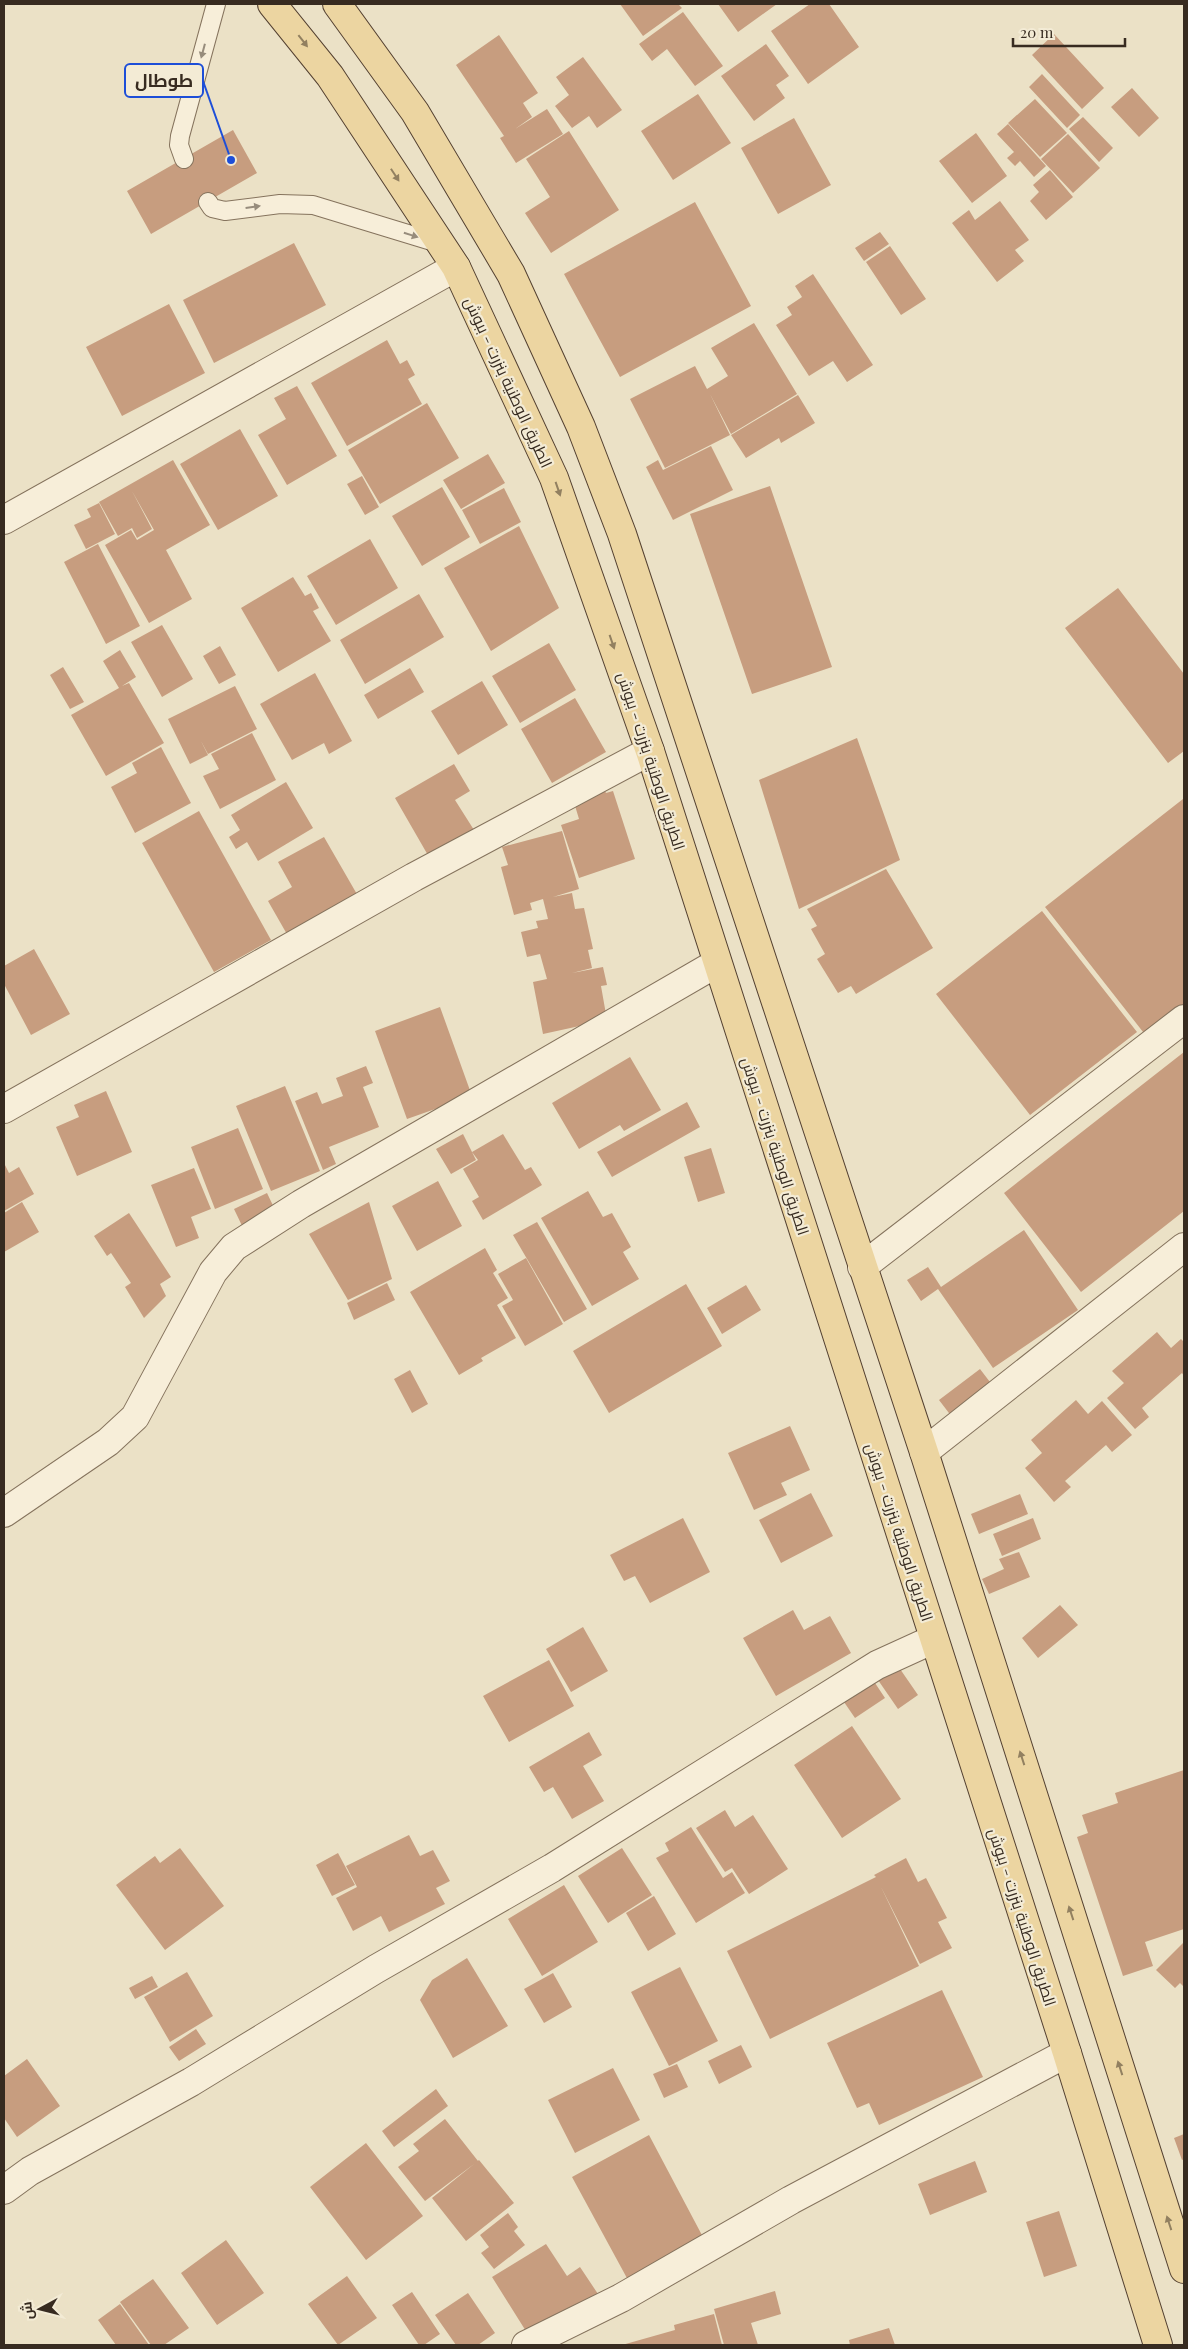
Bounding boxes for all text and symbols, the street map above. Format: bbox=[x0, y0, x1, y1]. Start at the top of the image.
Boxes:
scale bar bbox=[1013, 15, 1126, 47]
text: 20 m bbox=[1020, 22, 1054, 42]
one-way arrow bbox=[298, 34, 309, 47]
one-way arrow bbox=[199, 43, 207, 58]
callout: طوطال bbox=[125, 64, 203, 97]
text: طوطال bbox=[135, 68, 193, 92]
one-way arrow bbox=[391, 168, 400, 181]
one-way arrow bbox=[245, 203, 261, 211]
one-way arrow bbox=[403, 231, 418, 239]
street label: الطريق الوطنية بنزرت - ببوش bbox=[459, 293, 558, 471]
one-way arrow bbox=[554, 482, 562, 497]
one-way arrow bbox=[609, 635, 616, 650]
street label: الطريق الوطنية بنزرت - ببوش bbox=[612, 669, 691, 853]
street label: الطريق الوطنية بنزرت - ببوش bbox=[736, 1054, 815, 1238]
street label: الطريق الوطنية بنزرت - ببوش bbox=[860, 1440, 939, 1624]
one-way arrow bbox=[1017, 1751, 1025, 1766]
street label: الطريق الوطنية بنزرت - ببوش bbox=[983, 1825, 1062, 2009]
one-way arrow bbox=[1067, 1906, 1074, 1921]
one-way arrow bbox=[1116, 2060, 1124, 2075]
one-way arrow bbox=[1165, 2215, 1173, 2230]
north arrow bbox=[15, 2284, 65, 2334]
text: ش bbox=[16, 2301, 37, 2321]

